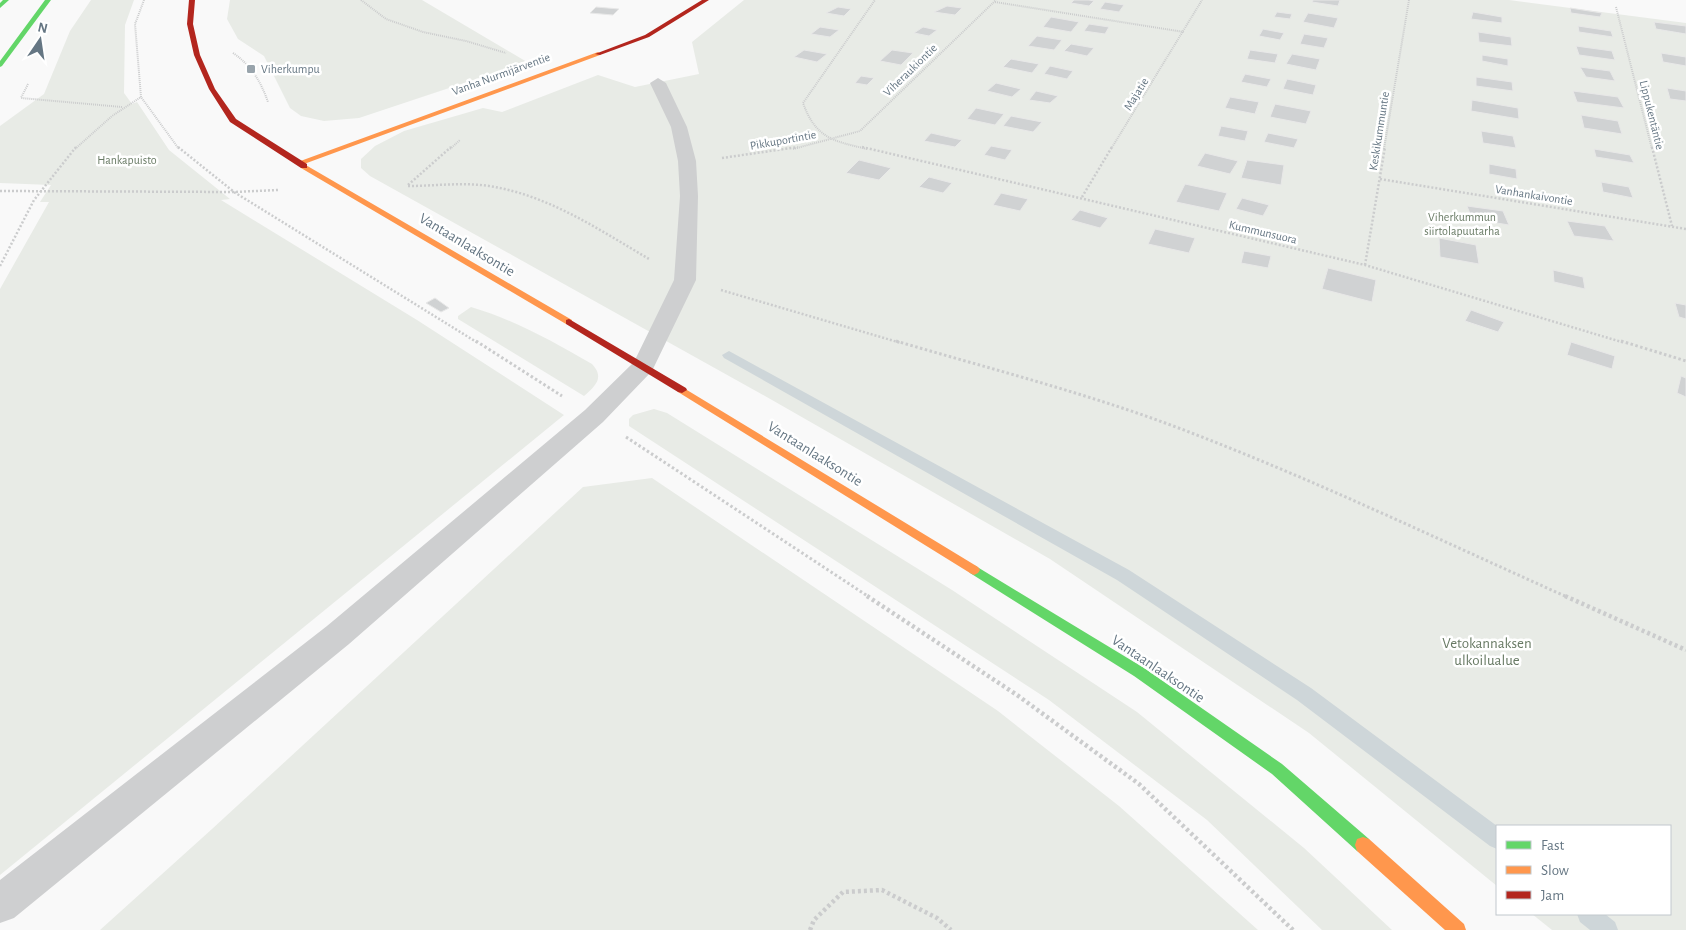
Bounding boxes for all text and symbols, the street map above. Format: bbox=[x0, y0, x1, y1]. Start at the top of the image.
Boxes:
north arrow bbox=[15, 15, 65, 65]
text: N bbox=[36, 20, 49, 36]
street label: Viheraukiontie bbox=[881, 42, 939, 98]
street label: Vanha Nurmijärventie bbox=[450, 51, 552, 98]
marker: Viherkumpu bbox=[245, 63, 257, 75]
place label: Viherkumpu bbox=[261, 63, 320, 75]
street label: Majatie bbox=[1121, 76, 1151, 113]
street label: Lippukentäntie bbox=[1638, 79, 1666, 151]
street label: Keskikummuntie bbox=[1367, 91, 1391, 171]
street label: Pikkuportintie bbox=[749, 128, 817, 152]
park label: Hankapuisto bbox=[97, 154, 157, 166]
street label: Vanhankaivontie bbox=[1494, 183, 1574, 207]
street label: Vantaanlaaksontie bbox=[417, 211, 517, 279]
park label: Viherkummun siirtolapuutarha bbox=[1424, 211, 1500, 237]
street label: Kummunsuora bbox=[1228, 218, 1299, 246]
street label: Vantaanlaaksontie bbox=[765, 419, 865, 489]
street label: Vantaanlaaksontie bbox=[1109, 632, 1207, 706]
park label: Vetokannaksen ulkoilualue bbox=[1442, 636, 1532, 668]
legend bbox=[1496, 825, 1671, 915]
text: Fast bbox=[1541, 838, 1565, 853]
text: Slow bbox=[1541, 863, 1569, 878]
text: Jam bbox=[1541, 888, 1564, 903]

